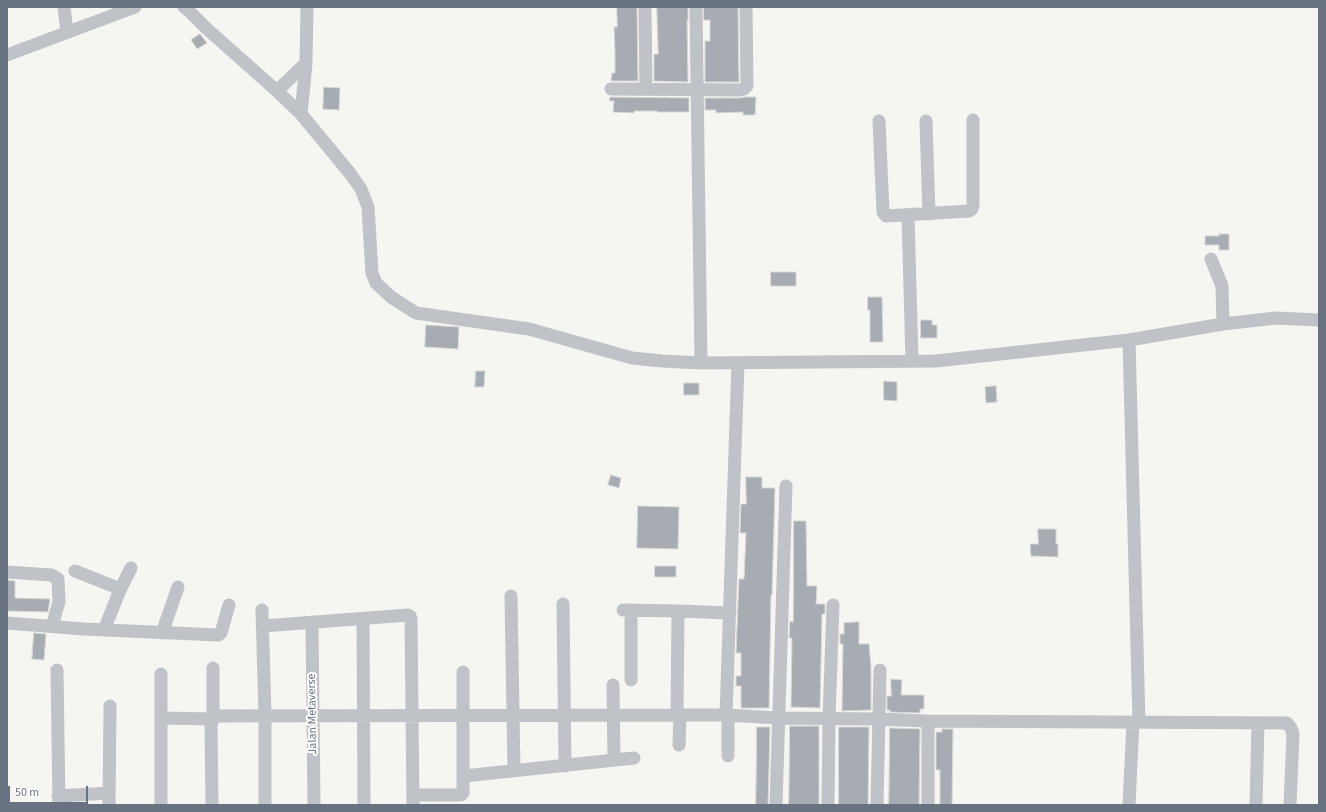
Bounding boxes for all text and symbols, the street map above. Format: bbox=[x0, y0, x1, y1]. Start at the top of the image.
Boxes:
street label: Jalan Metaverse bbox=[305, 673, 321, 755]
scale bar bbox=[10, 778, 90, 804]
text: 50 m bbox=[15, 784, 39, 801]

